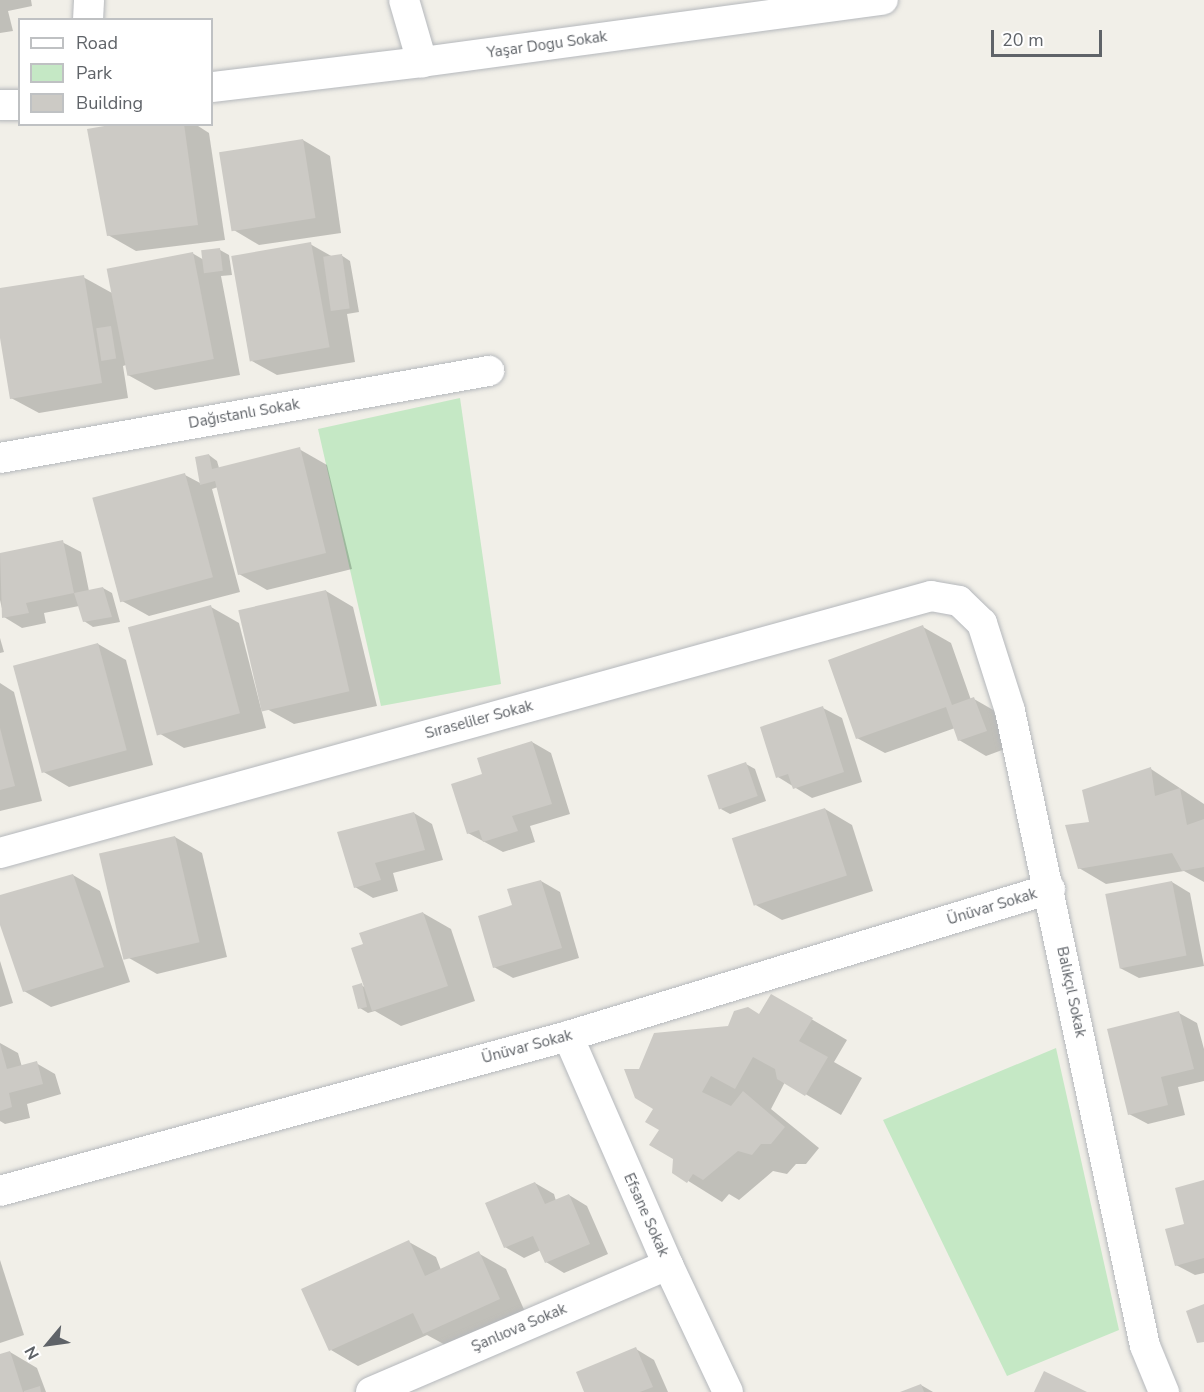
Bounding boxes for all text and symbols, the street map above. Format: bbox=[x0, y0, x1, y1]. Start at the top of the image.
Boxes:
legend bbox=[18, 18, 213, 126]
scale bar bbox=[994, 18, 1105, 56]
street label: Yaşar Dogu Sokak bbox=[486, 28, 608, 62]
text: 20 m bbox=[1002, 28, 1044, 52]
text: Road bbox=[76, 31, 118, 55]
text: Park bbox=[76, 61, 112, 85]
text: Building bbox=[76, 91, 143, 115]
street label: Dağıstanlı Sokak bbox=[187, 395, 301, 433]
street label: Sıraseliler Sokak bbox=[423, 697, 535, 743]
street label: Ünüvar Sokak bbox=[945, 885, 1039, 929]
street label: Balıkçıl Sokak bbox=[1053, 945, 1089, 1039]
street label: Ünüvar Sokak bbox=[480, 1026, 574, 1068]
street label: Efsane Sokak bbox=[620, 1170, 672, 1260]
street label: Şanlıova Sokak bbox=[469, 1300, 569, 1356]
north arrow bbox=[18, 1314, 78, 1374]
text: N bbox=[20, 1342, 45, 1363]

